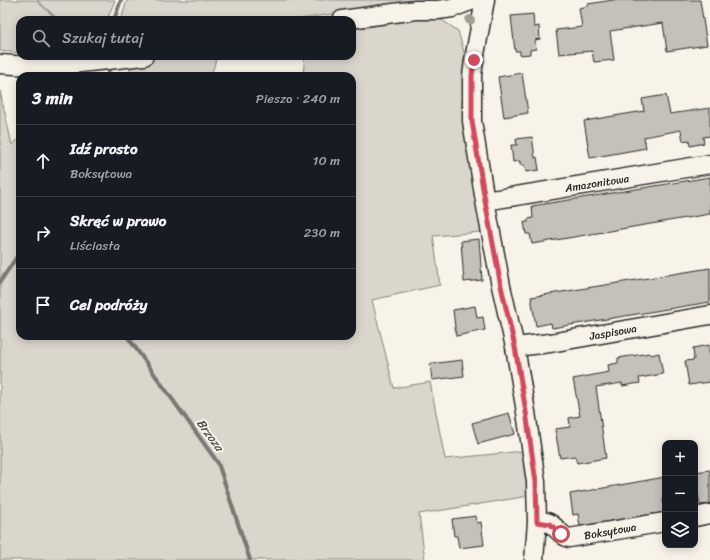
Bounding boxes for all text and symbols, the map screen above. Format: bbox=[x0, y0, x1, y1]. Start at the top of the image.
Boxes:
search box bbox=[16, 16, 356, 60]
text: Szukaj tutaj bbox=[62, 25, 143, 51]
icon: search bbox=[30, 27, 52, 49]
route end bbox=[465, 51, 483, 69]
text: 3 min bbox=[32, 83, 73, 113]
text: Pieszo · 240 m bbox=[256, 87, 340, 110]
text: Idź prosto bbox=[70, 136, 138, 162]
text: 10 m bbox=[313, 149, 340, 172]
icon: ahead bbox=[32, 150, 54, 172]
text: Boksytowa bbox=[70, 162, 132, 185]
street label: Amazonitowa bbox=[563, 169, 631, 198]
text: Skręć w prawo bbox=[70, 208, 166, 234]
text: 230 m bbox=[304, 221, 340, 244]
icon: right bbox=[32, 222, 54, 244]
text: Liściasta bbox=[70, 234, 120, 257]
text: Cel podróży bbox=[70, 292, 147, 318]
icon: arrive bbox=[32, 294, 54, 316]
street label: Jaspisowa bbox=[587, 319, 639, 346]
water label: Brzoza bbox=[191, 414, 231, 458]
map controls bbox=[662, 440, 698, 548]
button: + bbox=[662, 440, 698, 476]
button: − bbox=[662, 476, 698, 512]
button: layers bbox=[662, 512, 698, 548]
street label: Boksytowa bbox=[583, 517, 638, 545]
route start bbox=[552, 525, 570, 543]

